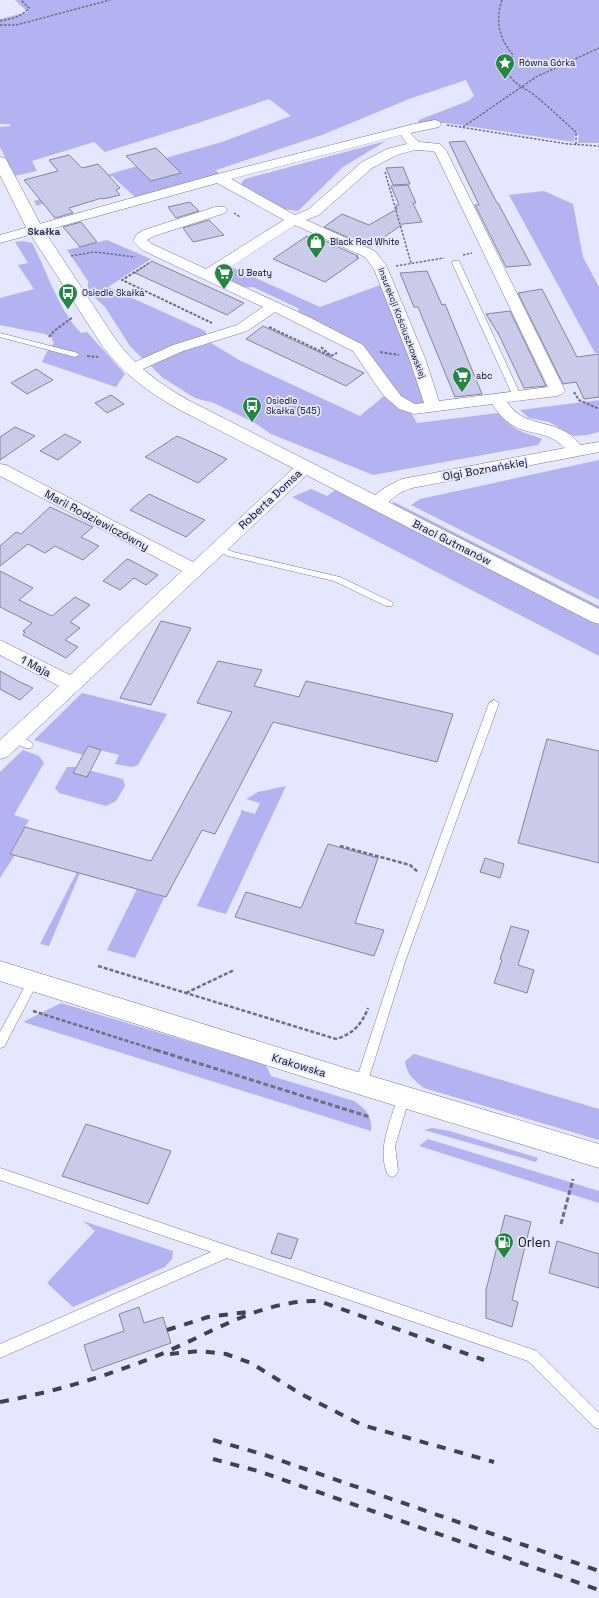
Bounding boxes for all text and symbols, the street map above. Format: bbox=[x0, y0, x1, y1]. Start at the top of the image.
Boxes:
place icon: Równa Górka bbox=[494, 52, 516, 80]
place label: Równa Górka bbox=[519, 57, 575, 69]
district label: Skałka bbox=[28, 225, 61, 238]
shop icon: Black Red White bbox=[305, 231, 327, 259]
place label: Black Red White bbox=[330, 236, 400, 248]
supermarket icon: U Beaty bbox=[213, 262, 235, 290]
street label: Insurekcji Kościuszkowskiej bbox=[375, 266, 429, 380]
place label: U Beaty bbox=[238, 267, 272, 279]
bus stop icon: Osiedle Skałka bbox=[57, 282, 79, 310]
place label: Osiedle Skałka bbox=[82, 287, 145, 299]
supermarket icon: abc bbox=[451, 365, 473, 393]
place label: abc bbox=[476, 370, 492, 382]
bus stop icon: Osiedle Skałka (545) bbox=[241, 395, 263, 423]
place label: Osiedle Skałka (545) bbox=[266, 395, 320, 417]
street label: Olgi Boznańskiej bbox=[442, 455, 529, 483]
street label: Roberta Domsa bbox=[235, 466, 305, 532]
street label: Marii Rodziewiczówny bbox=[42, 487, 152, 553]
street label: Braci Gutmanów bbox=[410, 516, 494, 568]
street label: 1 Maja bbox=[18, 652, 54, 680]
street label: Krakowska bbox=[270, 1050, 328, 1080]
fuel station icon: Orlen bbox=[493, 1231, 515, 1259]
place label: Orlen bbox=[518, 1234, 550, 1251]

